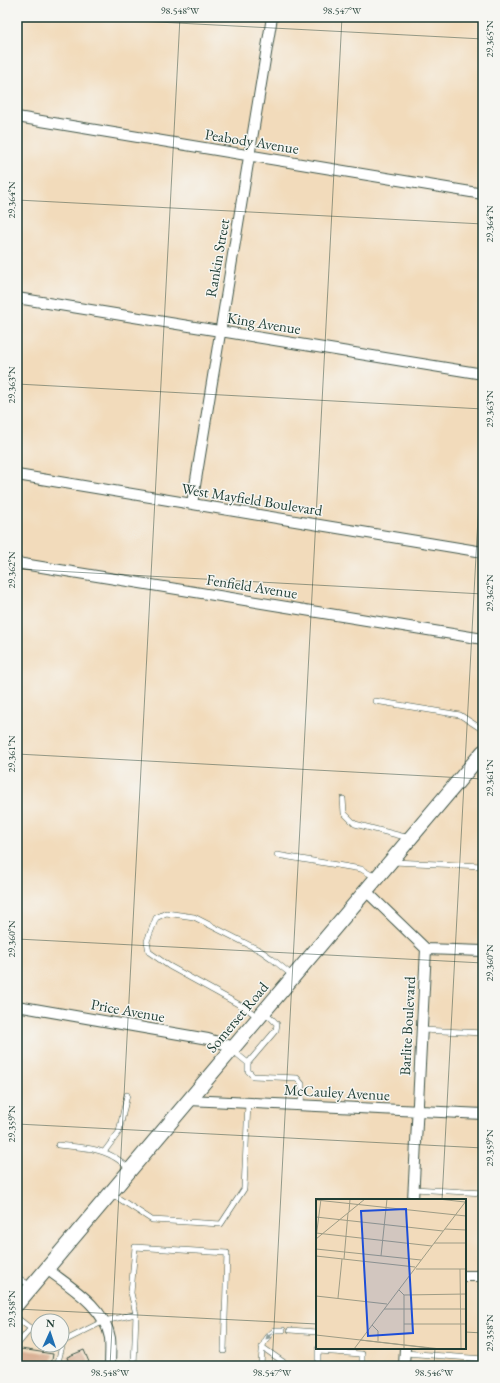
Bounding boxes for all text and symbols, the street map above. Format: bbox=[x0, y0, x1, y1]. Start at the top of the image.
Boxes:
text: 98.548°W bbox=[161, 4, 200, 17]
text: 98.547°W bbox=[323, 4, 362, 17]
text: 29.365°N bbox=[483, 20, 496, 58]
street label: Peabody Avenue bbox=[204, 124, 300, 158]
text: 29.364°N bbox=[5, 181, 18, 219]
text: 29.364°N bbox=[483, 205, 496, 243]
street label: Rankin Street bbox=[201, 217, 233, 299]
street label: King Avenue bbox=[226, 308, 302, 338]
text: 29.363°N bbox=[5, 366, 18, 404]
text: 29.363°N bbox=[483, 390, 496, 428]
street label: West Mayfield Boulevard bbox=[180, 478, 324, 520]
text: 29.362°N bbox=[5, 551, 18, 589]
street label: Fenfield Avenue bbox=[205, 569, 299, 603]
text: 29.362°N bbox=[483, 574, 496, 612]
text: 29.361°N bbox=[5, 735, 18, 773]
text: 29.361°N bbox=[483, 759, 496, 797]
text: 29.360°N bbox=[5, 920, 18, 958]
text: 29.360°N bbox=[483, 944, 496, 982]
street label: Barlite Boulevard bbox=[395, 976, 419, 1076]
street label: Somerset Road bbox=[202, 977, 272, 1056]
street label: Price Avenue bbox=[90, 994, 167, 1026]
street label: McCauley Avenue bbox=[284, 1080, 391, 1104]
text: 29.359°N bbox=[5, 1105, 18, 1143]
text: 29.359°N bbox=[483, 1129, 496, 1167]
inset map bbox=[316, 1199, 466, 1349]
text: 29.358°N bbox=[5, 1290, 18, 1328]
north arrow bbox=[30, 1313, 70, 1353]
text: 29.358°N bbox=[483, 1314, 496, 1352]
text: N bbox=[46, 1316, 55, 1330]
one-way arrow bbox=[265, 1330, 275, 1340]
text: 98.548°W bbox=[91, 1366, 130, 1379]
text: 98.547°W bbox=[253, 1366, 292, 1379]
text: 98.546°W bbox=[415, 1366, 454, 1379]

